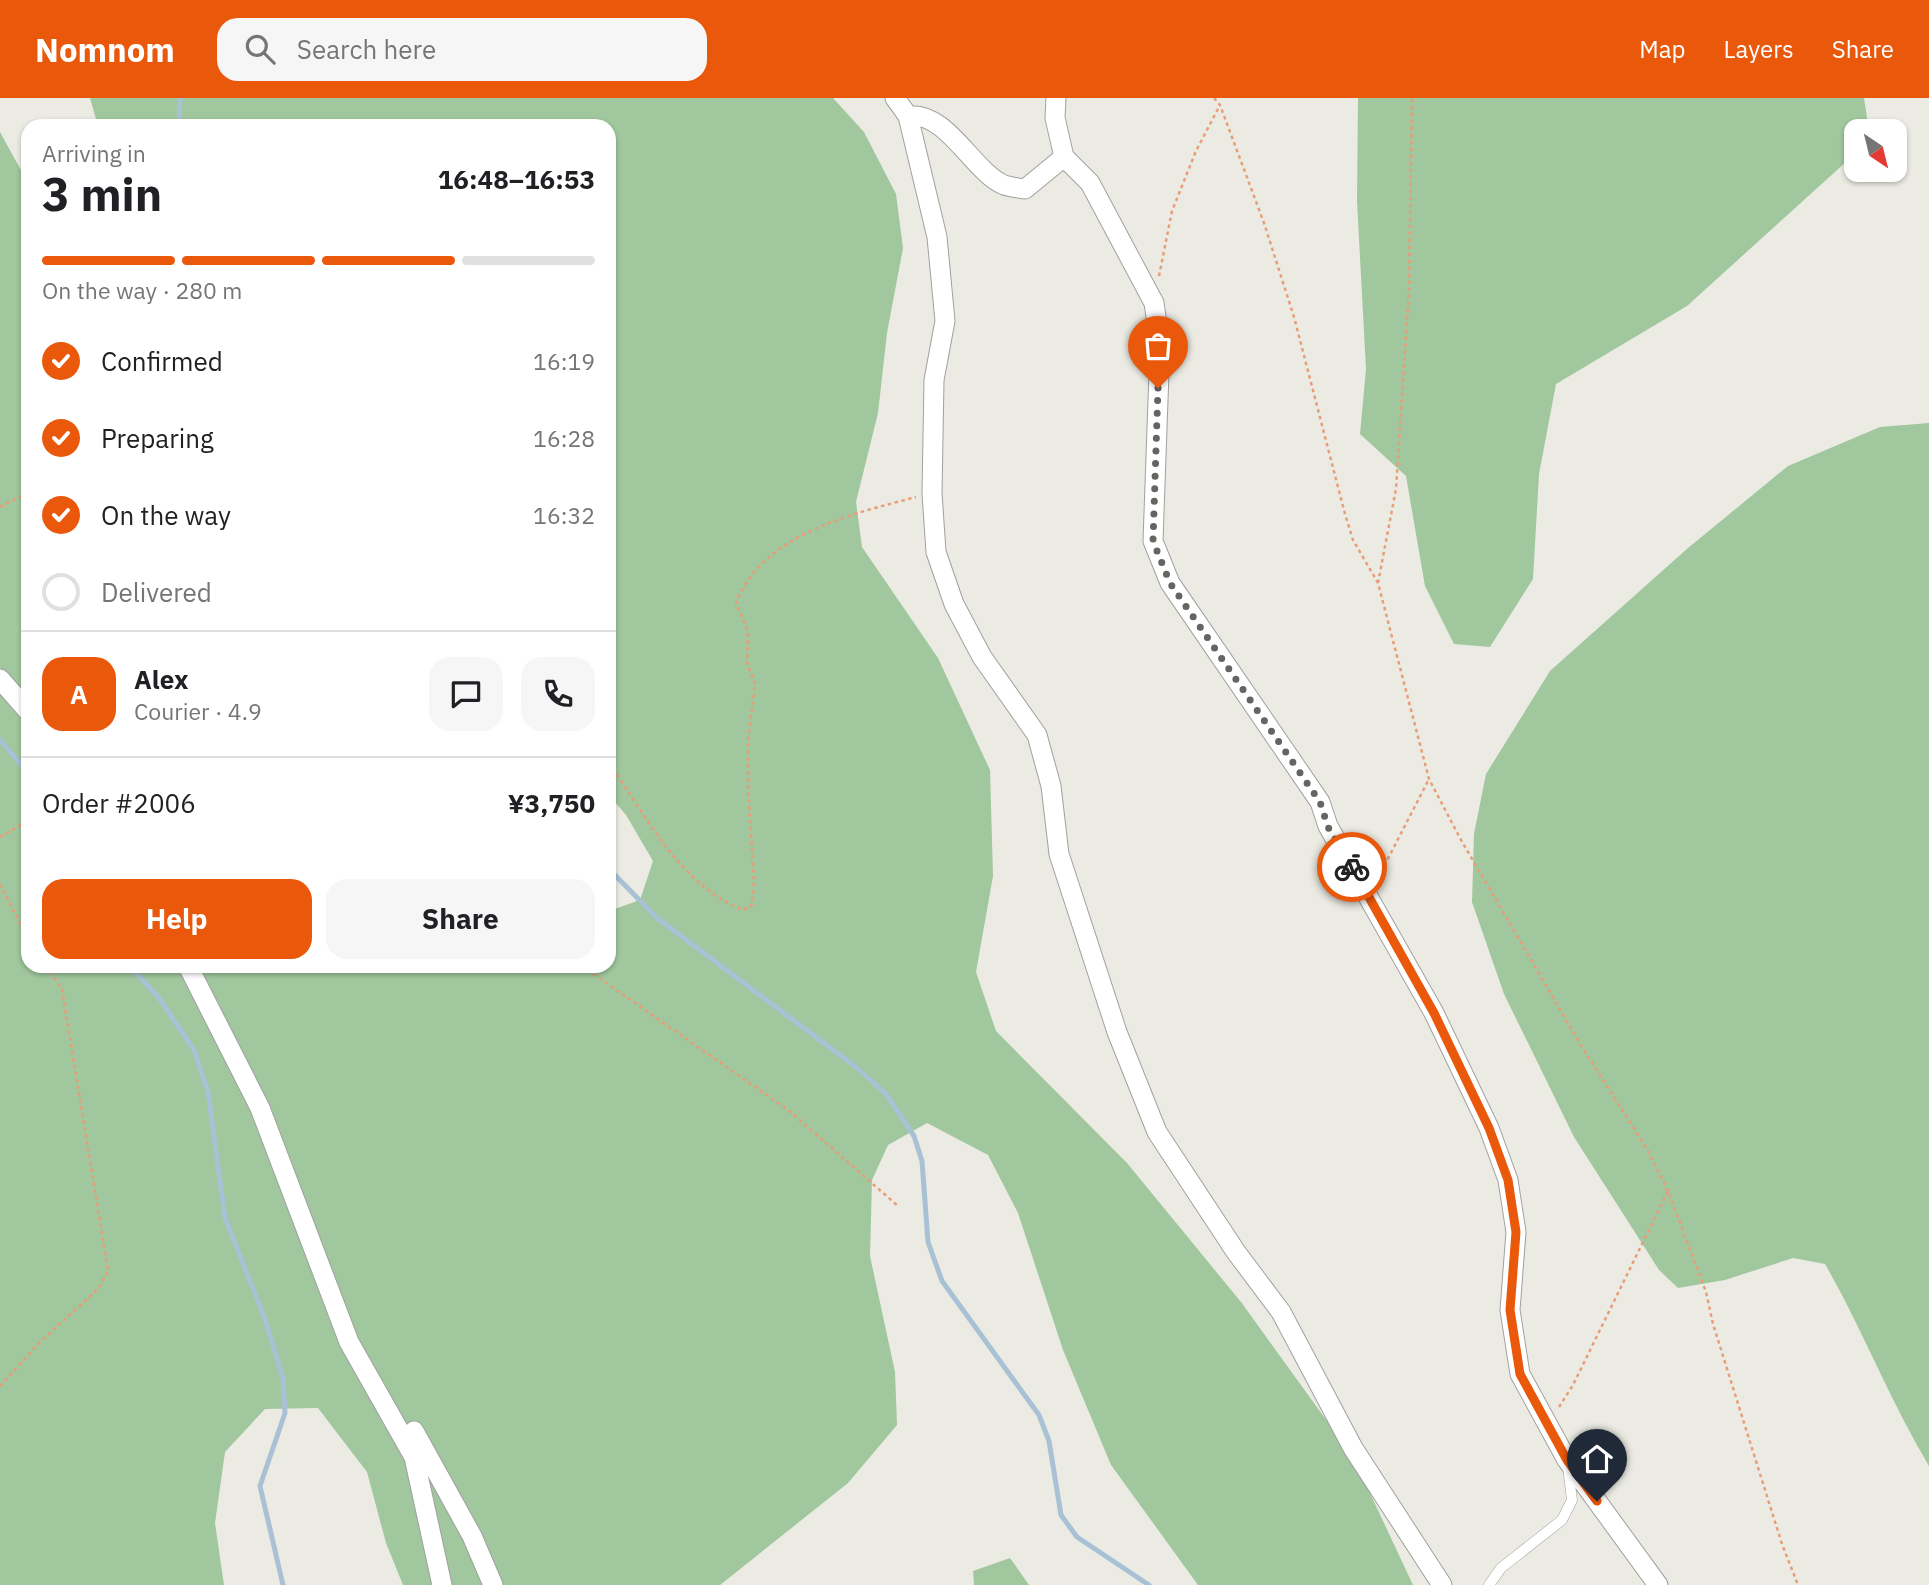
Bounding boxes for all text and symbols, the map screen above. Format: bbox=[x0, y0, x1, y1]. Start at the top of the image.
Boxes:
search box bbox=[217, 18, 707, 81]
text: Nomnom bbox=[35, 28, 175, 71]
icon: search bbox=[241, 30, 279, 68]
text: Search here bbox=[297, 32, 436, 66]
text: Map bbox=[1639, 33, 1686, 65]
text: Layers bbox=[1724, 33, 1794, 65]
text: Share bbox=[1832, 33, 1894, 65]
north arrow bbox=[1844, 119, 1908, 182]
map controls bbox=[1844, 119, 1907, 182]
text: Arriving in bbox=[42, 138, 146, 168]
text: 16:48–16:53 bbox=[438, 162, 595, 196]
text: 3 min bbox=[42, 164, 162, 224]
text: On the way · 280 m bbox=[42, 275, 242, 305]
pin bbox=[1128, 316, 1188, 388]
icon: bag bbox=[1139, 327, 1177, 365]
icon: check bbox=[42, 342, 80, 380]
text: Confirmed bbox=[101, 344, 223, 378]
text: 16:19 bbox=[533, 346, 595, 376]
icon: check bbox=[42, 419, 80, 457]
text: Preparing bbox=[101, 421, 214, 455]
text: 16:28 bbox=[533, 423, 595, 453]
icon: check bbox=[42, 496, 80, 534]
text: On the way bbox=[101, 498, 231, 532]
text: 16:32 bbox=[533, 500, 595, 530]
text: Delivered bbox=[101, 575, 212, 609]
button: chat bbox=[429, 657, 503, 731]
button: phone bbox=[521, 657, 595, 731]
text: Alex bbox=[134, 662, 188, 696]
text: A bbox=[70, 677, 88, 711]
text: Courier · 4.9 bbox=[134, 696, 262, 726]
text: Order #2006 bbox=[42, 786, 196, 820]
text: ¥3,750 bbox=[508, 786, 595, 820]
courier bbox=[1317, 832, 1387, 902]
icon: bike bbox=[1333, 848, 1371, 886]
button: Help bbox=[42, 879, 312, 959]
button: Share bbox=[326, 879, 595, 959]
pin bbox=[1567, 1429, 1627, 1501]
icon: home bbox=[1578, 1440, 1616, 1478]

